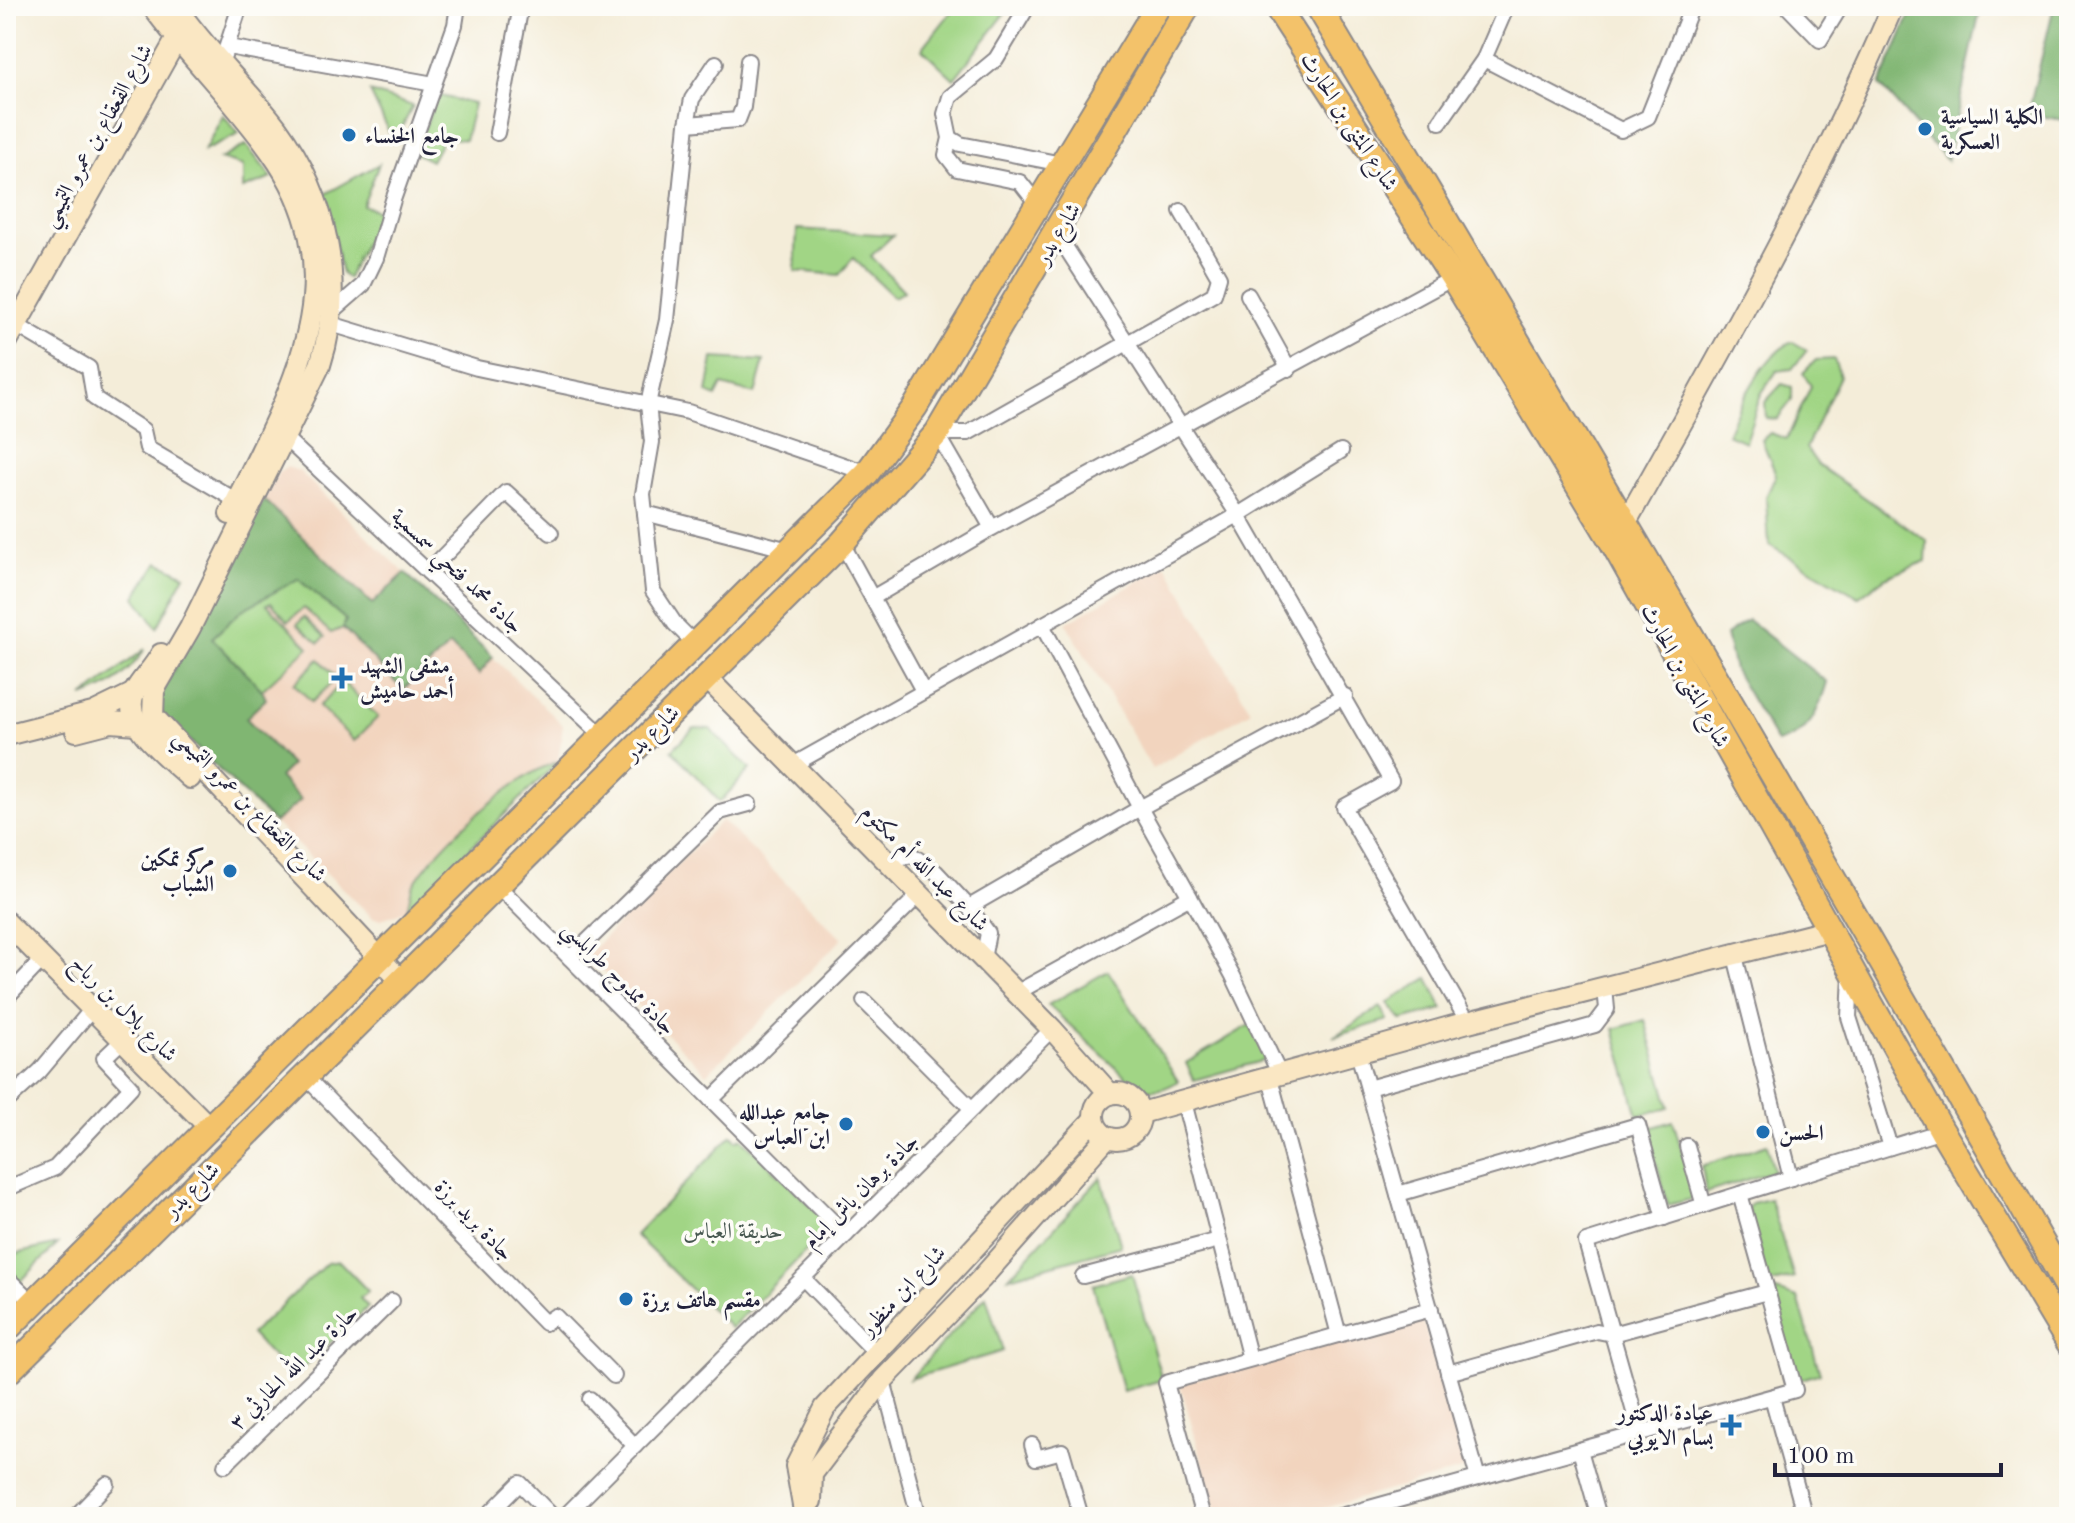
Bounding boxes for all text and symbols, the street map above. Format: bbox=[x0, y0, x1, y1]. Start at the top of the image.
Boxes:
street label: شارع القعقاع بن عمرو التميمي bbox=[38, 41, 164, 235]
street label: شارع المثنى بن الحارث bbox=[1291, 49, 1401, 198]
place label: الكلية السياسية العسكرية bbox=[1941, 105, 2043, 156]
marker: الكلية السياسية العسكرية bbox=[1916, 120, 1934, 138]
place label: جامع الخنساء bbox=[365, 125, 459, 156]
marker: جامع الخنساء bbox=[340, 126, 358, 144]
street label: شارع بدر bbox=[1031, 199, 1091, 273]
street label: جادة محمد فتحي سمسمية bbox=[381, 505, 527, 644]
street label: شارع المثنى بن الحارث bbox=[1631, 601, 1733, 754]
place label: مشفى الشهيد أحمد حاميش bbox=[360, 656, 455, 705]
marker: مشفى الشهيد أحمد حاميش bbox=[331, 667, 353, 689]
street label: شارع بدر bbox=[619, 702, 688, 771]
street label: شارع القعقاع بن عمرو التميمي bbox=[163, 726, 330, 893]
street label: شارع عبد اللّه أم مكتوم bbox=[852, 796, 997, 941]
place label: مركز تمكين الشباب bbox=[141, 847, 214, 898]
marker: مركز تمكين الشباب bbox=[221, 862, 239, 880]
street label: جادة ممدوح طرابلسي bbox=[552, 918, 679, 1045]
street label: شارع بلال بن رباح bbox=[61, 952, 181, 1072]
place label: جامع عبدالله ابن العباس bbox=[739, 1101, 830, 1150]
marker: جامع عبدالله ابن العباس bbox=[837, 1115, 855, 1133]
marker: الحسن bbox=[1754, 1123, 1772, 1141]
place label: الحسن bbox=[1779, 1123, 1824, 1147]
street label: جادة برهان باش إمام bbox=[800, 1130, 928, 1258]
street label: شارع بدر bbox=[159, 1159, 228, 1228]
street label: جادة بريد برزة bbox=[429, 1176, 517, 1266]
park label: حديقة العباس bbox=[683, 1221, 783, 1244]
street label: شارع ابن منظور bbox=[855, 1242, 955, 1346]
place label: مقسم هاتف برزة bbox=[642, 1289, 761, 1321]
marker: مقسم هاتف برزة bbox=[617, 1290, 635, 1308]
street label: حارة عبد الله الحارثي ٣ bbox=[221, 1296, 367, 1439]
place label: عيادة الدكتور بسام الايوبي bbox=[1614, 1402, 1713, 1457]
marker: عيادة الدكتور بسام الايوبي bbox=[1720, 1414, 1742, 1436]
scale bar bbox=[1775, 1427, 2001, 1477]
text: 100 m bbox=[1787, 1445, 1855, 1469]

